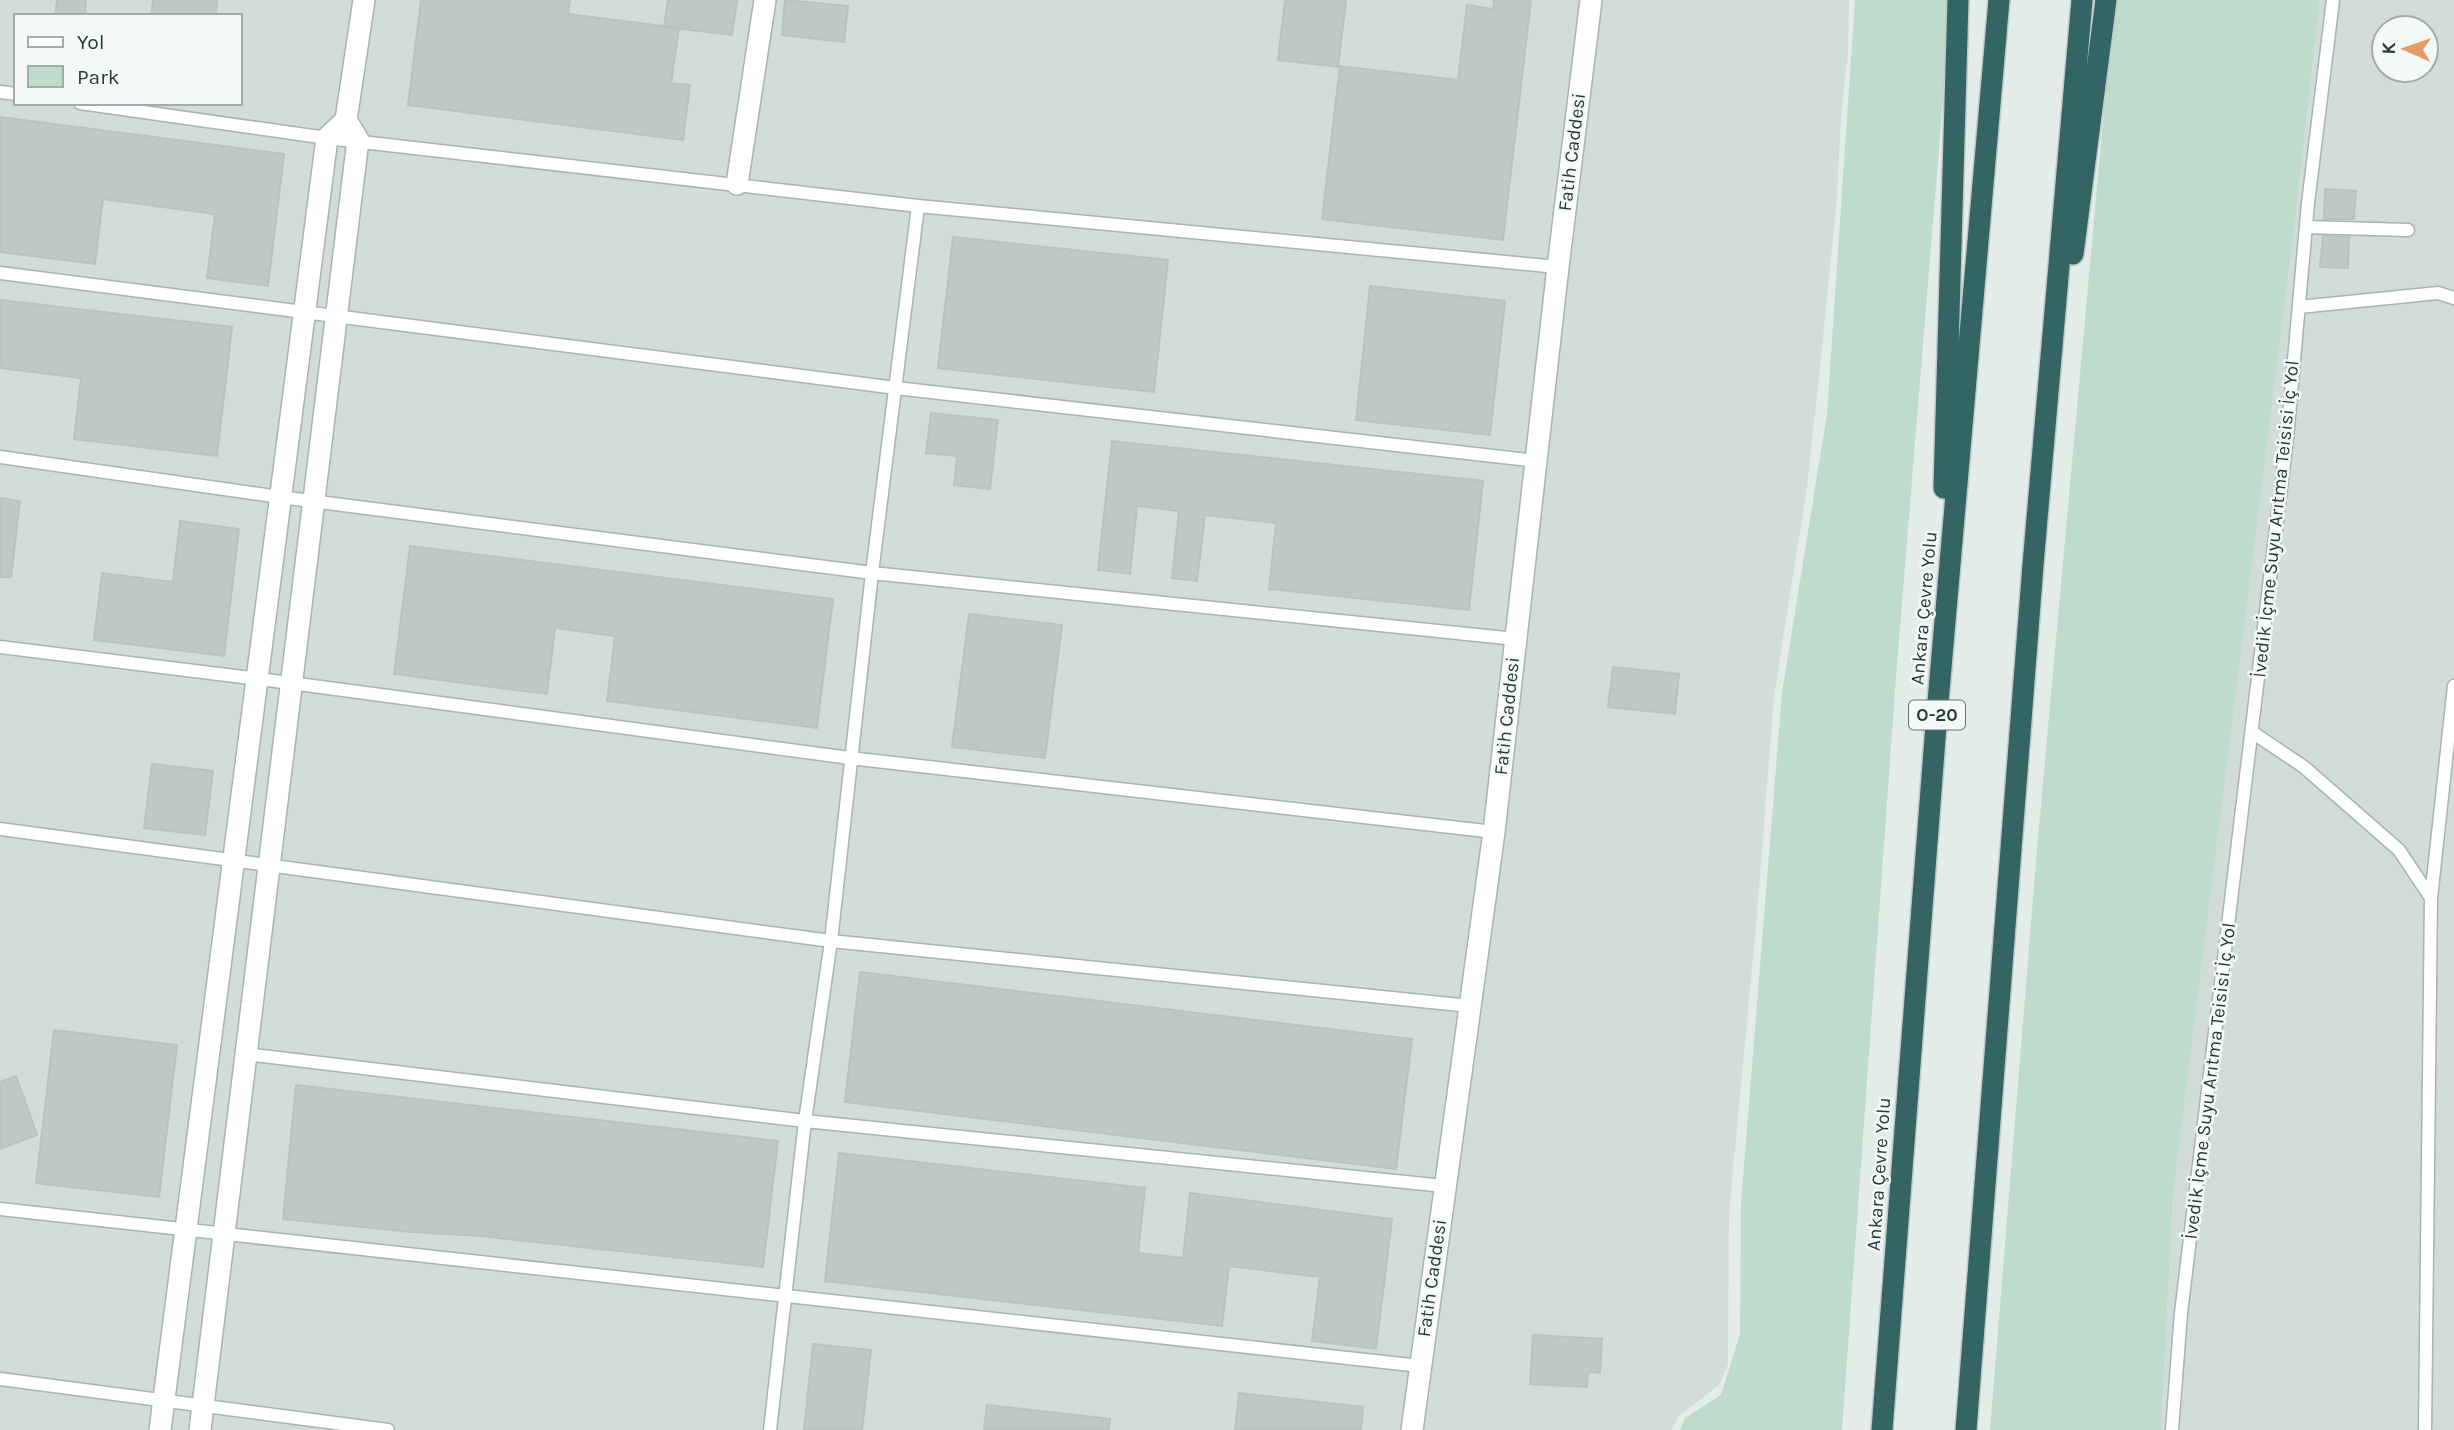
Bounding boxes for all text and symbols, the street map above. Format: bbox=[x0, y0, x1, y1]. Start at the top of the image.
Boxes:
legend bbox=[14, 14, 242, 105]
north arrow bbox=[2370, 14, 2440, 84]
text: Yol bbox=[77, 30, 105, 54]
text: K bbox=[2378, 41, 2400, 55]
text: Park bbox=[77, 65, 120, 89]
street label: Fatih Caddesi bbox=[1554, 92, 1590, 212]
street label: İvedik İçme Suyu Arıtma Teisisi İç Yol bbox=[2248, 359, 2304, 679]
street label: Ankara Çevre Yolu bbox=[1906, 530, 1942, 686]
street label: Fatih Caddesi bbox=[1490, 656, 1524, 776]
road number: O-20 bbox=[1909, 700, 1965, 730]
street label: İvedik İçme Suyu Arıtma Teisisi İç Yol bbox=[2180, 921, 2240, 1241]
street label: Ankara Çevre Yolu bbox=[1863, 1096, 1895, 1252]
street label: Fatih Caddesi bbox=[1413, 1218, 1451, 1338]

